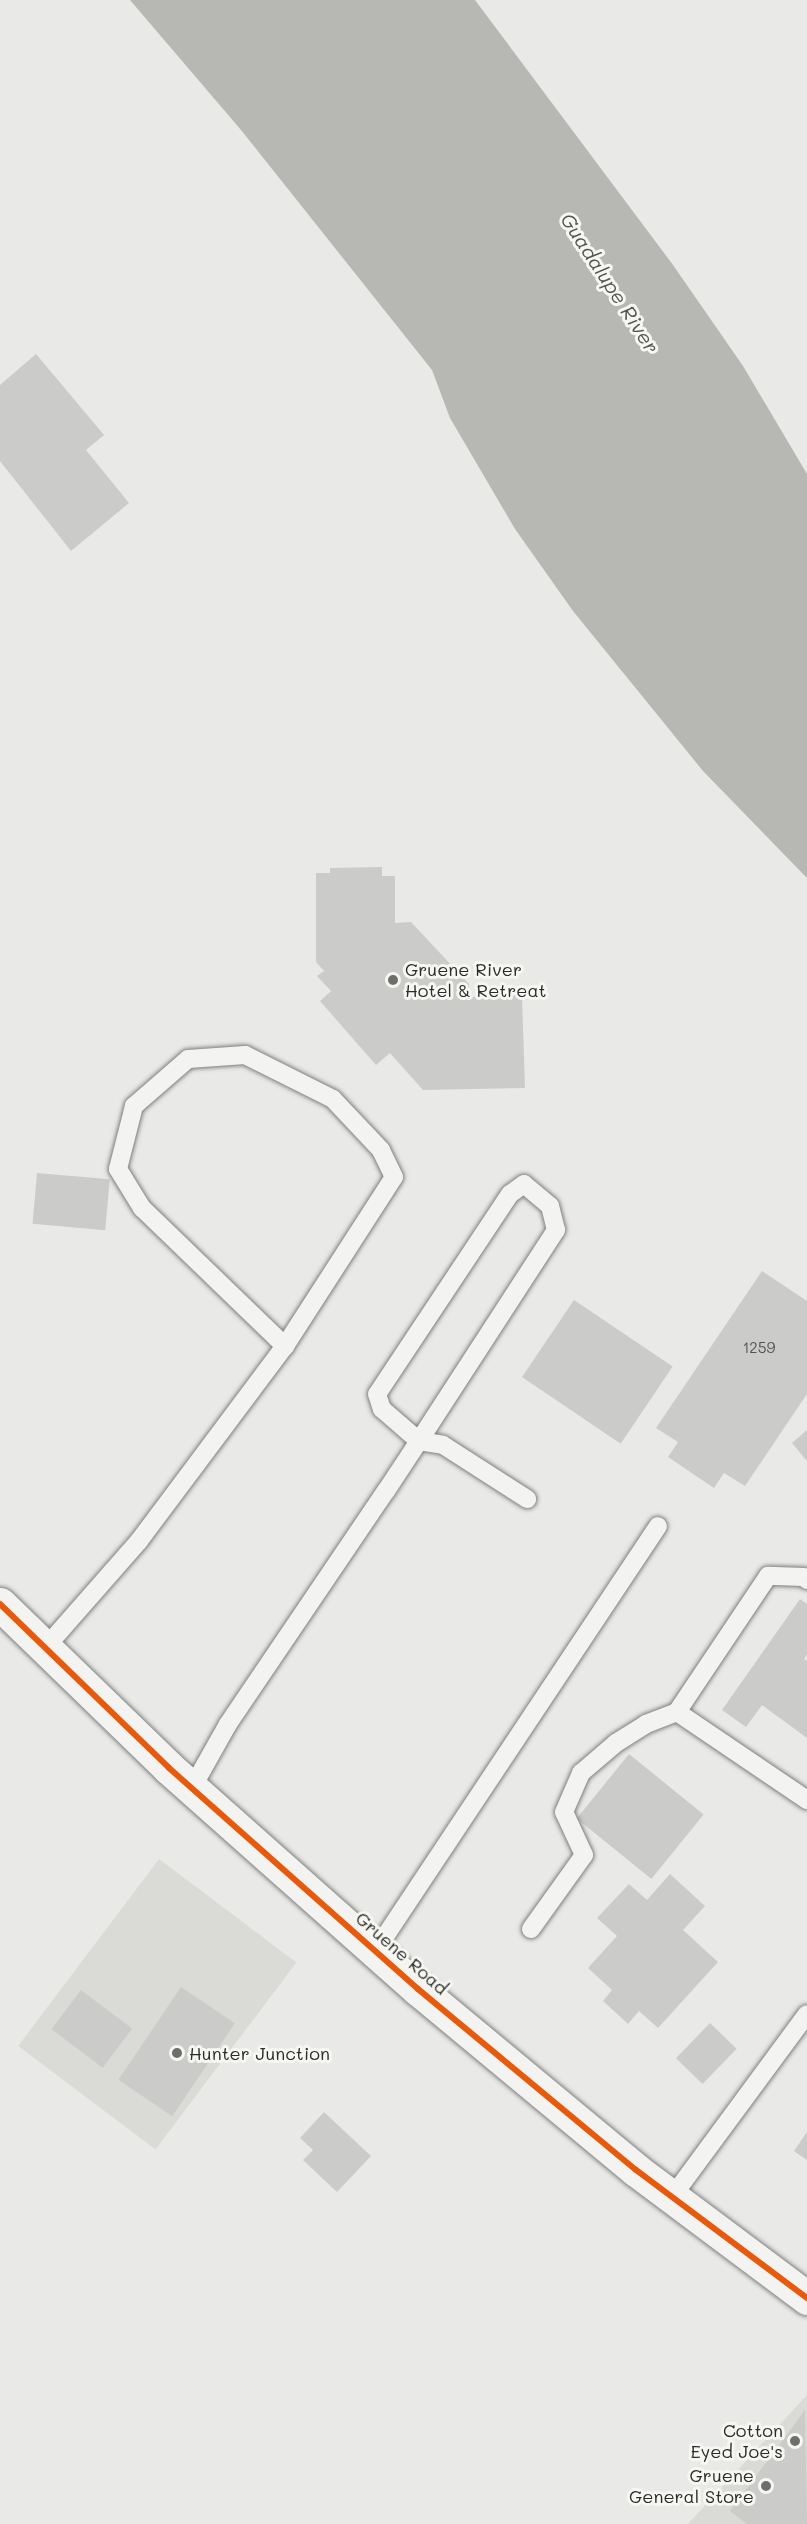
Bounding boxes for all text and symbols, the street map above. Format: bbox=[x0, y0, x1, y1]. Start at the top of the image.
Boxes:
water label: Guadalupe River bbox=[556, 208, 664, 358]
place label: Gruene River Hotel & Retreat bbox=[405, 959, 547, 1002]
marker: Gruene River Hotel & Retreat bbox=[386, 973, 400, 987]
house number: 1259 bbox=[743, 1339, 775, 1357]
street label: Gruene Road bbox=[351, 1907, 453, 1999]
place label: Hunter Junction bbox=[189, 2042, 330, 2064]
marker: Hunter Junction bbox=[170, 2046, 184, 2060]
place label: Cotton Eyed Joe's bbox=[691, 2420, 783, 2462]
marker: Cotton Eyed Joe's bbox=[788, 2434, 802, 2448]
place label: Gruene General Store bbox=[629, 2465, 754, 2508]
marker: Gruene General Store bbox=[759, 2479, 773, 2493]

